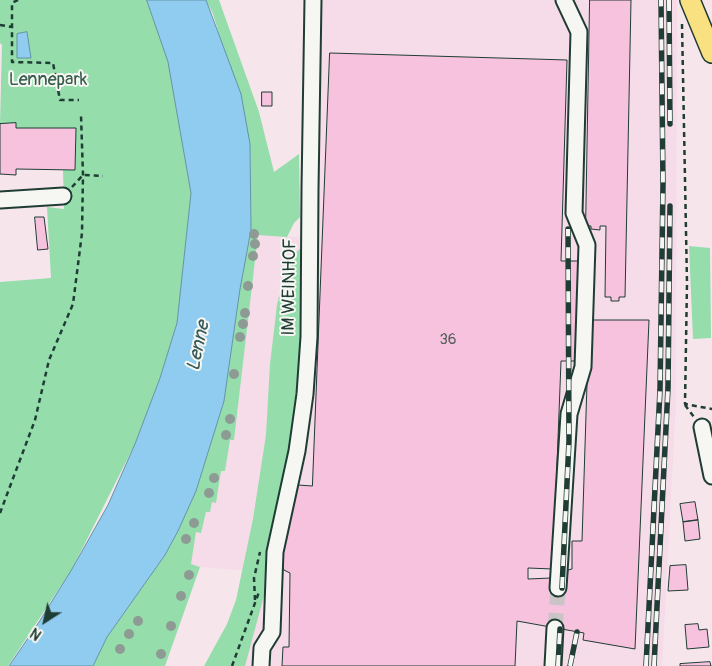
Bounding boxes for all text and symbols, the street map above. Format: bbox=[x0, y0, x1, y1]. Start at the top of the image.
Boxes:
park label: Lennepark bbox=[9, 69, 87, 91]
street label: IM WEINHOF bbox=[278, 238, 302, 336]
water label: Lenne bbox=[183, 319, 215, 373]
house number: 36 bbox=[439, 331, 457, 349]
north arrow bbox=[20, 596, 70, 646]
text: N bbox=[27, 624, 45, 643]

